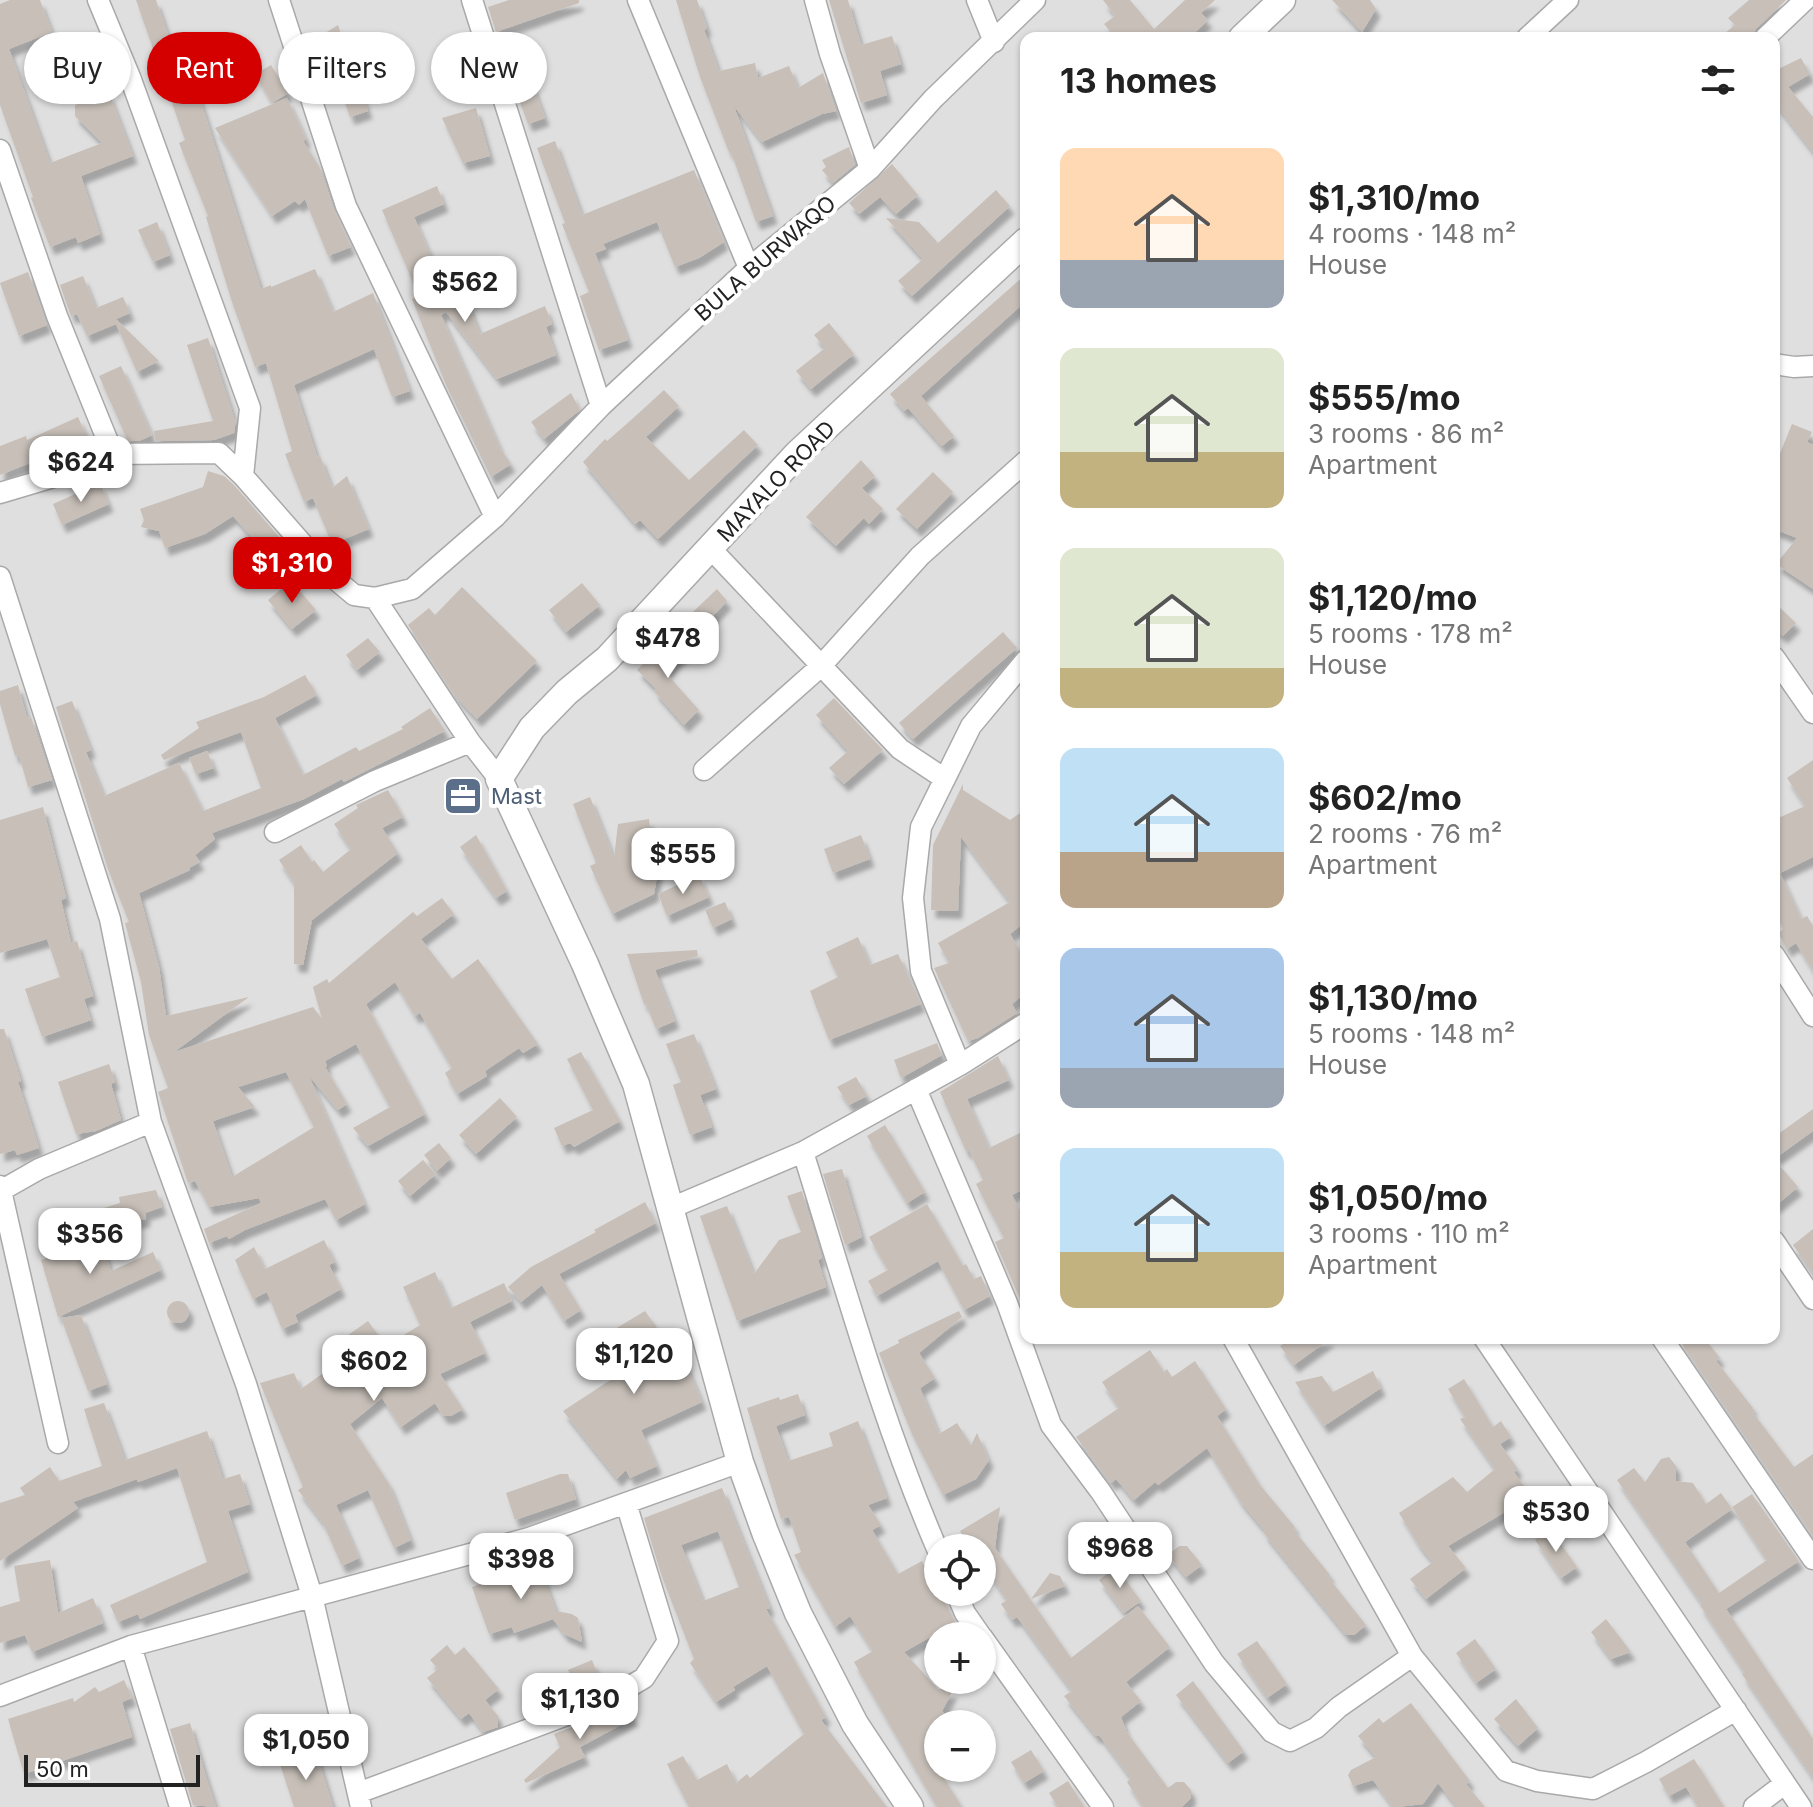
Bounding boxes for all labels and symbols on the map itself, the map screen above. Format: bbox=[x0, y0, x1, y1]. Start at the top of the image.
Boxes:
street label: BULA BURWAQO bbox=[689, 190, 841, 326]
pin: $562 bbox=[418, 256, 512, 324]
street label: MAYALO ROAD bbox=[712, 415, 840, 547]
pin: $624 bbox=[34, 436, 128, 504]
pin: $1,310 bbox=[227, 537, 357, 605]
pin: $478 bbox=[621, 612, 715, 680]
office icon: Mast bbox=[442, 775, 484, 817]
place label: Mast bbox=[491, 783, 542, 809]
pin: $555 bbox=[636, 828, 730, 896]
pin: $356 bbox=[43, 1208, 137, 1276]
pin: $1,120 bbox=[569, 1328, 699, 1396]
pin: $602 bbox=[327, 1335, 421, 1403]
pin: $530 bbox=[1509, 1486, 1603, 1554]
pin: $968 bbox=[1073, 1522, 1167, 1590]
pin: $398 bbox=[474, 1533, 568, 1601]
pin: $1,130 bbox=[515, 1673, 645, 1741]
pin: $1,050 bbox=[241, 1714, 371, 1782]
scale bar bbox=[24, 1751, 200, 1787]

